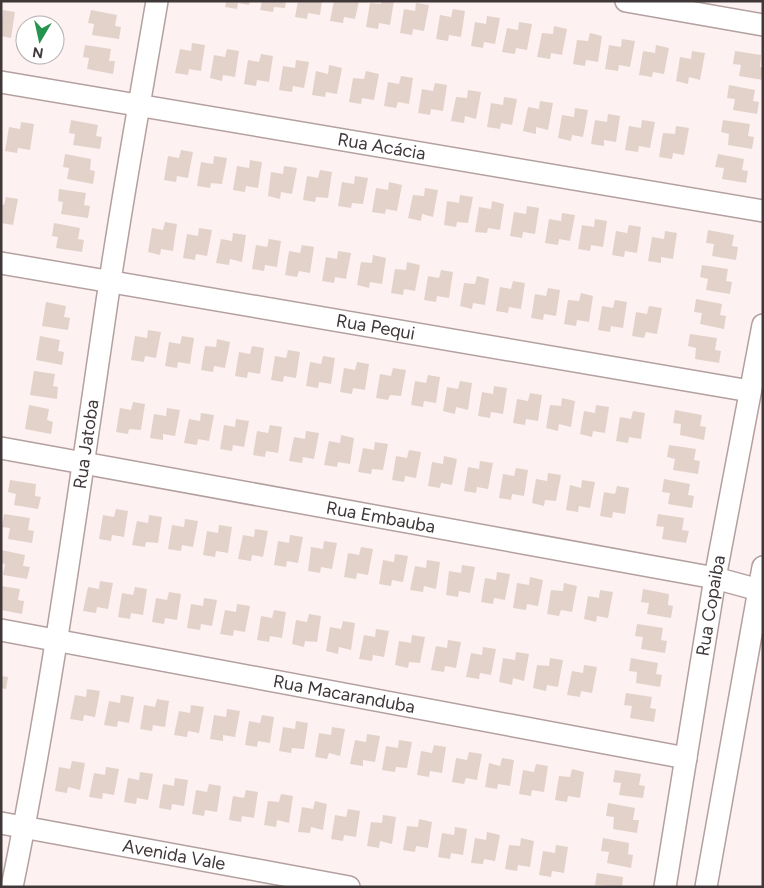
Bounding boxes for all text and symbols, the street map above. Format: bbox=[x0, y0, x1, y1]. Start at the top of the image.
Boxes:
north arrow bbox=[15, 15, 65, 65]
text: N bbox=[31, 43, 45, 62]
street label: Rua Acácia bbox=[336, 128, 427, 165]
street label: Rua Pequi bbox=[334, 309, 417, 345]
street label: Rua Jatoba bbox=[69, 398, 104, 491]
street label: Rua Embauba bbox=[324, 496, 437, 538]
street label: Rua Copaiba bbox=[692, 553, 730, 658]
street label: Rua Macaranduba bbox=[271, 670, 417, 718]
street label: Avenida Vale bbox=[121, 835, 227, 875]

